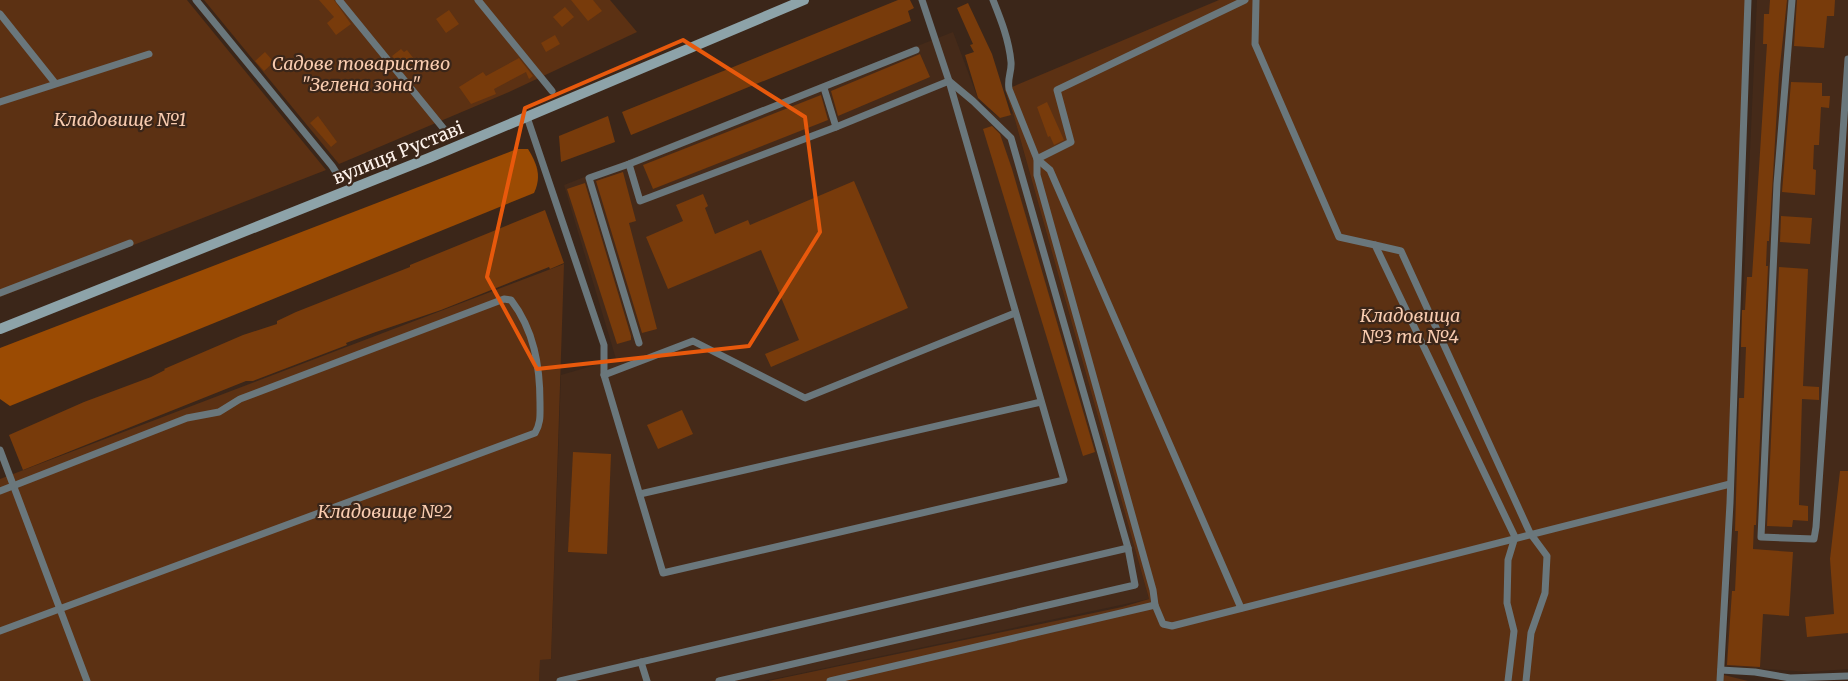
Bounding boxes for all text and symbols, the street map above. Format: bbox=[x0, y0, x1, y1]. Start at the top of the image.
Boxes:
park label: Садове товариство "Зелена зона" bbox=[272, 52, 450, 96]
park label: Кладовище №1 bbox=[54, 108, 186, 131]
street label: вулиця Руставі bbox=[329, 116, 467, 189]
park label: Кладовища №3 та №4 bbox=[1360, 304, 1460, 348]
park label: Кладовище №2 bbox=[317, 500, 453, 523]

